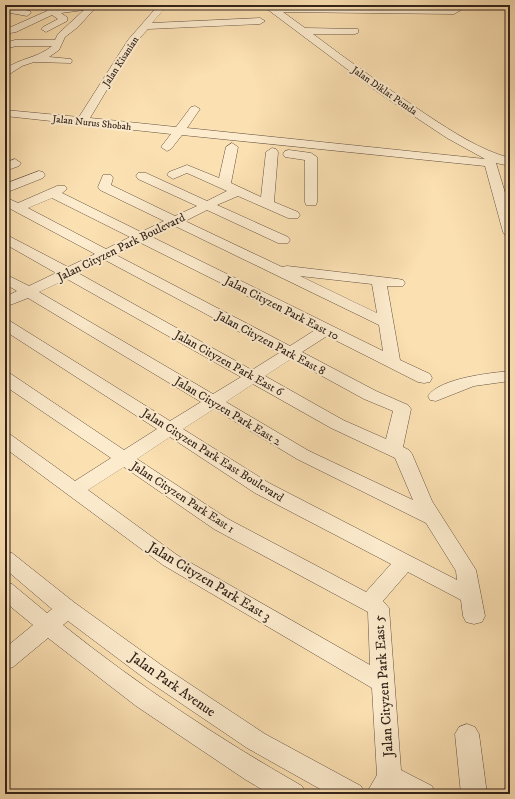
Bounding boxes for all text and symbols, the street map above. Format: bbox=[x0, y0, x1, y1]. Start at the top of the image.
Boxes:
street label: Jalan Kisanian bbox=[100, 34, 142, 90]
street label: Jalan Diklat Pemda bbox=[349, 63, 420, 118]
street label: Jalan Nurus Shobah bbox=[51, 113, 133, 133]
street label: Jalan Cityzen Park Boulevard bbox=[54, 210, 188, 285]
street label: Jalan Cityzen Park East 10 bbox=[221, 273, 342, 344]
street label: Jalan Cityzen Park East 8 bbox=[213, 308, 328, 379]
street label: Jalan Cityzen Park East 6 bbox=[171, 327, 286, 400]
street label: Jalan Cityzen Park East 2 bbox=[171, 373, 284, 449]
street label: Jalan Cityzen Park East Boulevard bbox=[138, 405, 286, 505]
street label: Jalan Cityzen Park East 1 bbox=[127, 458, 237, 536]
street label: Jalan Cityzen Park East 3 bbox=[143, 537, 274, 626]
street label: Jalan Cityzen Park East 5 bbox=[370, 614, 398, 759]
street label: Jalan Park Avenue bbox=[124, 647, 219, 721]

